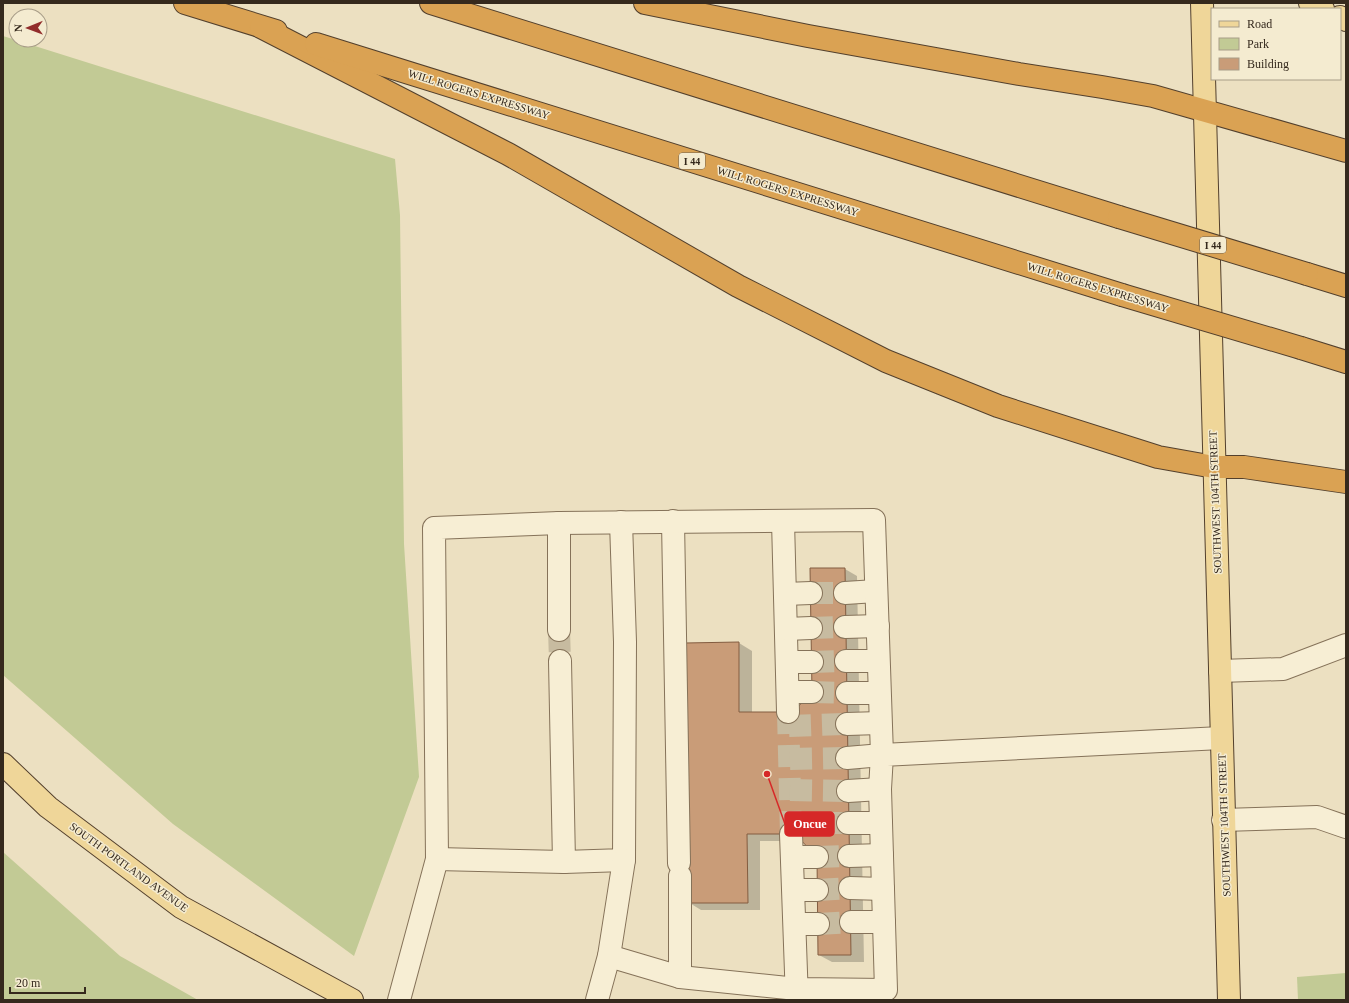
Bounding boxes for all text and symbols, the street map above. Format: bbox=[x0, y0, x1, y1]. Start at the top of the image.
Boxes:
north arrow bbox=[8, 8, 48, 48]
legend bbox=[1211, 8, 1341, 80]
text: Road bbox=[1247, 17, 1272, 31]
text: N bbox=[12, 24, 24, 32]
text: Park bbox=[1247, 37, 1269, 51]
text: Building bbox=[1247, 57, 1289, 71]
street label: WILL ROGERS EXPRESSWAY bbox=[407, 67, 551, 121]
road number: I 44 bbox=[679, 153, 705, 169]
street label: WILL ROGERS EXPRESSWAY bbox=[716, 164, 860, 218]
road number: I 44 bbox=[1200, 237, 1226, 253]
street label: WILL ROGERS EXPRESSWAY bbox=[1026, 260, 1170, 314]
street label: SOUTHWEST 104TH STREET bbox=[1206, 430, 1223, 574]
street label: SOUTHWEST 104TH STREET bbox=[1215, 753, 1232, 897]
callout: Oncue bbox=[785, 812, 834, 836]
text: Oncue bbox=[793, 817, 827, 831]
street label: SOUTH PORTLAND AVENUE bbox=[67, 820, 191, 914]
scale bar bbox=[10, 969, 85, 995]
text: 20 m bbox=[16, 976, 41, 990]

